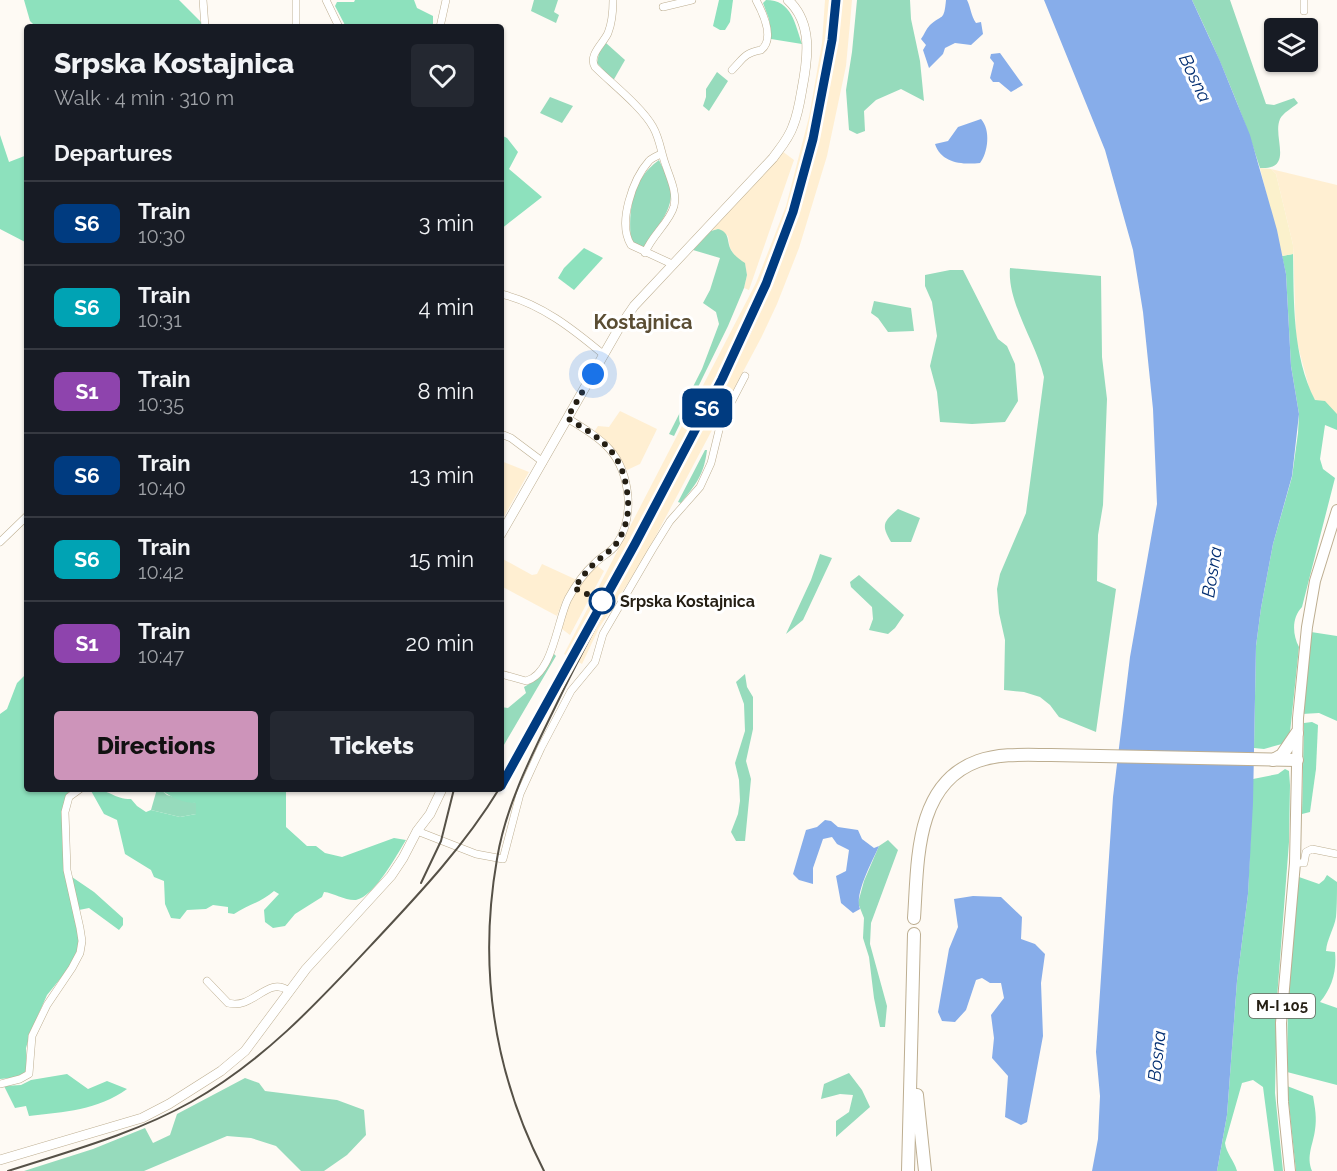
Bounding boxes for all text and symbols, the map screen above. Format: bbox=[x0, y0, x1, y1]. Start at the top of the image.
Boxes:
map controls bbox=[1264, 18, 1318, 72]
button: layers bbox=[1264, 18, 1318, 72]
button: heart bbox=[411, 44, 474, 107]
text: Srpska Kostajnica bbox=[54, 47, 294, 80]
water label: Bosna bbox=[1175, 50, 1216, 106]
text: Walk · 4 min · 310 m bbox=[54, 86, 234, 110]
text: Departures bbox=[54, 140, 172, 166]
text: Train bbox=[138, 198, 191, 224]
text: 3 min bbox=[419, 210, 474, 236]
text: S6 bbox=[74, 211, 100, 236]
text: 10:30 bbox=[138, 224, 185, 248]
text: Train bbox=[138, 282, 191, 308]
text: 4 min bbox=[419, 294, 474, 320]
text: S6 bbox=[74, 295, 100, 320]
text: 10:31 bbox=[138, 308, 182, 332]
district label: Kostajnica bbox=[594, 310, 692, 334]
your location bbox=[578, 359, 608, 389]
text: Train bbox=[138, 366, 191, 392]
text: 8 min bbox=[418, 378, 474, 404]
text: S1 bbox=[75, 379, 99, 404]
line badge: S6 bbox=[680, 388, 734, 428]
text: 10:35 bbox=[138, 392, 184, 416]
text: S6 bbox=[694, 396, 720, 421]
text: Train bbox=[138, 450, 191, 476]
text: 13 min bbox=[409, 462, 474, 488]
text: S6 bbox=[74, 463, 100, 488]
text: 10:40 bbox=[138, 476, 186, 500]
text: Train bbox=[138, 534, 191, 560]
water label: Bosna bbox=[1197, 545, 1226, 599]
text: 15 min bbox=[409, 546, 474, 572]
text: S6 bbox=[74, 547, 100, 572]
text: 10:42 bbox=[138, 560, 184, 584]
marker: Srpska Kostajnica bbox=[589, 588, 615, 614]
place label: Srpska Kostajnica bbox=[620, 592, 755, 611]
text: Train bbox=[138, 618, 191, 644]
text: 20 min bbox=[406, 630, 474, 656]
text: S1 bbox=[75, 631, 99, 656]
text: 10:47 bbox=[138, 644, 184, 668]
button: Directions bbox=[54, 711, 258, 780]
button: Tickets bbox=[270, 711, 474, 780]
road number: M-I 105 bbox=[1249, 994, 1315, 1018]
water label: Bosna bbox=[1143, 1029, 1170, 1082]

